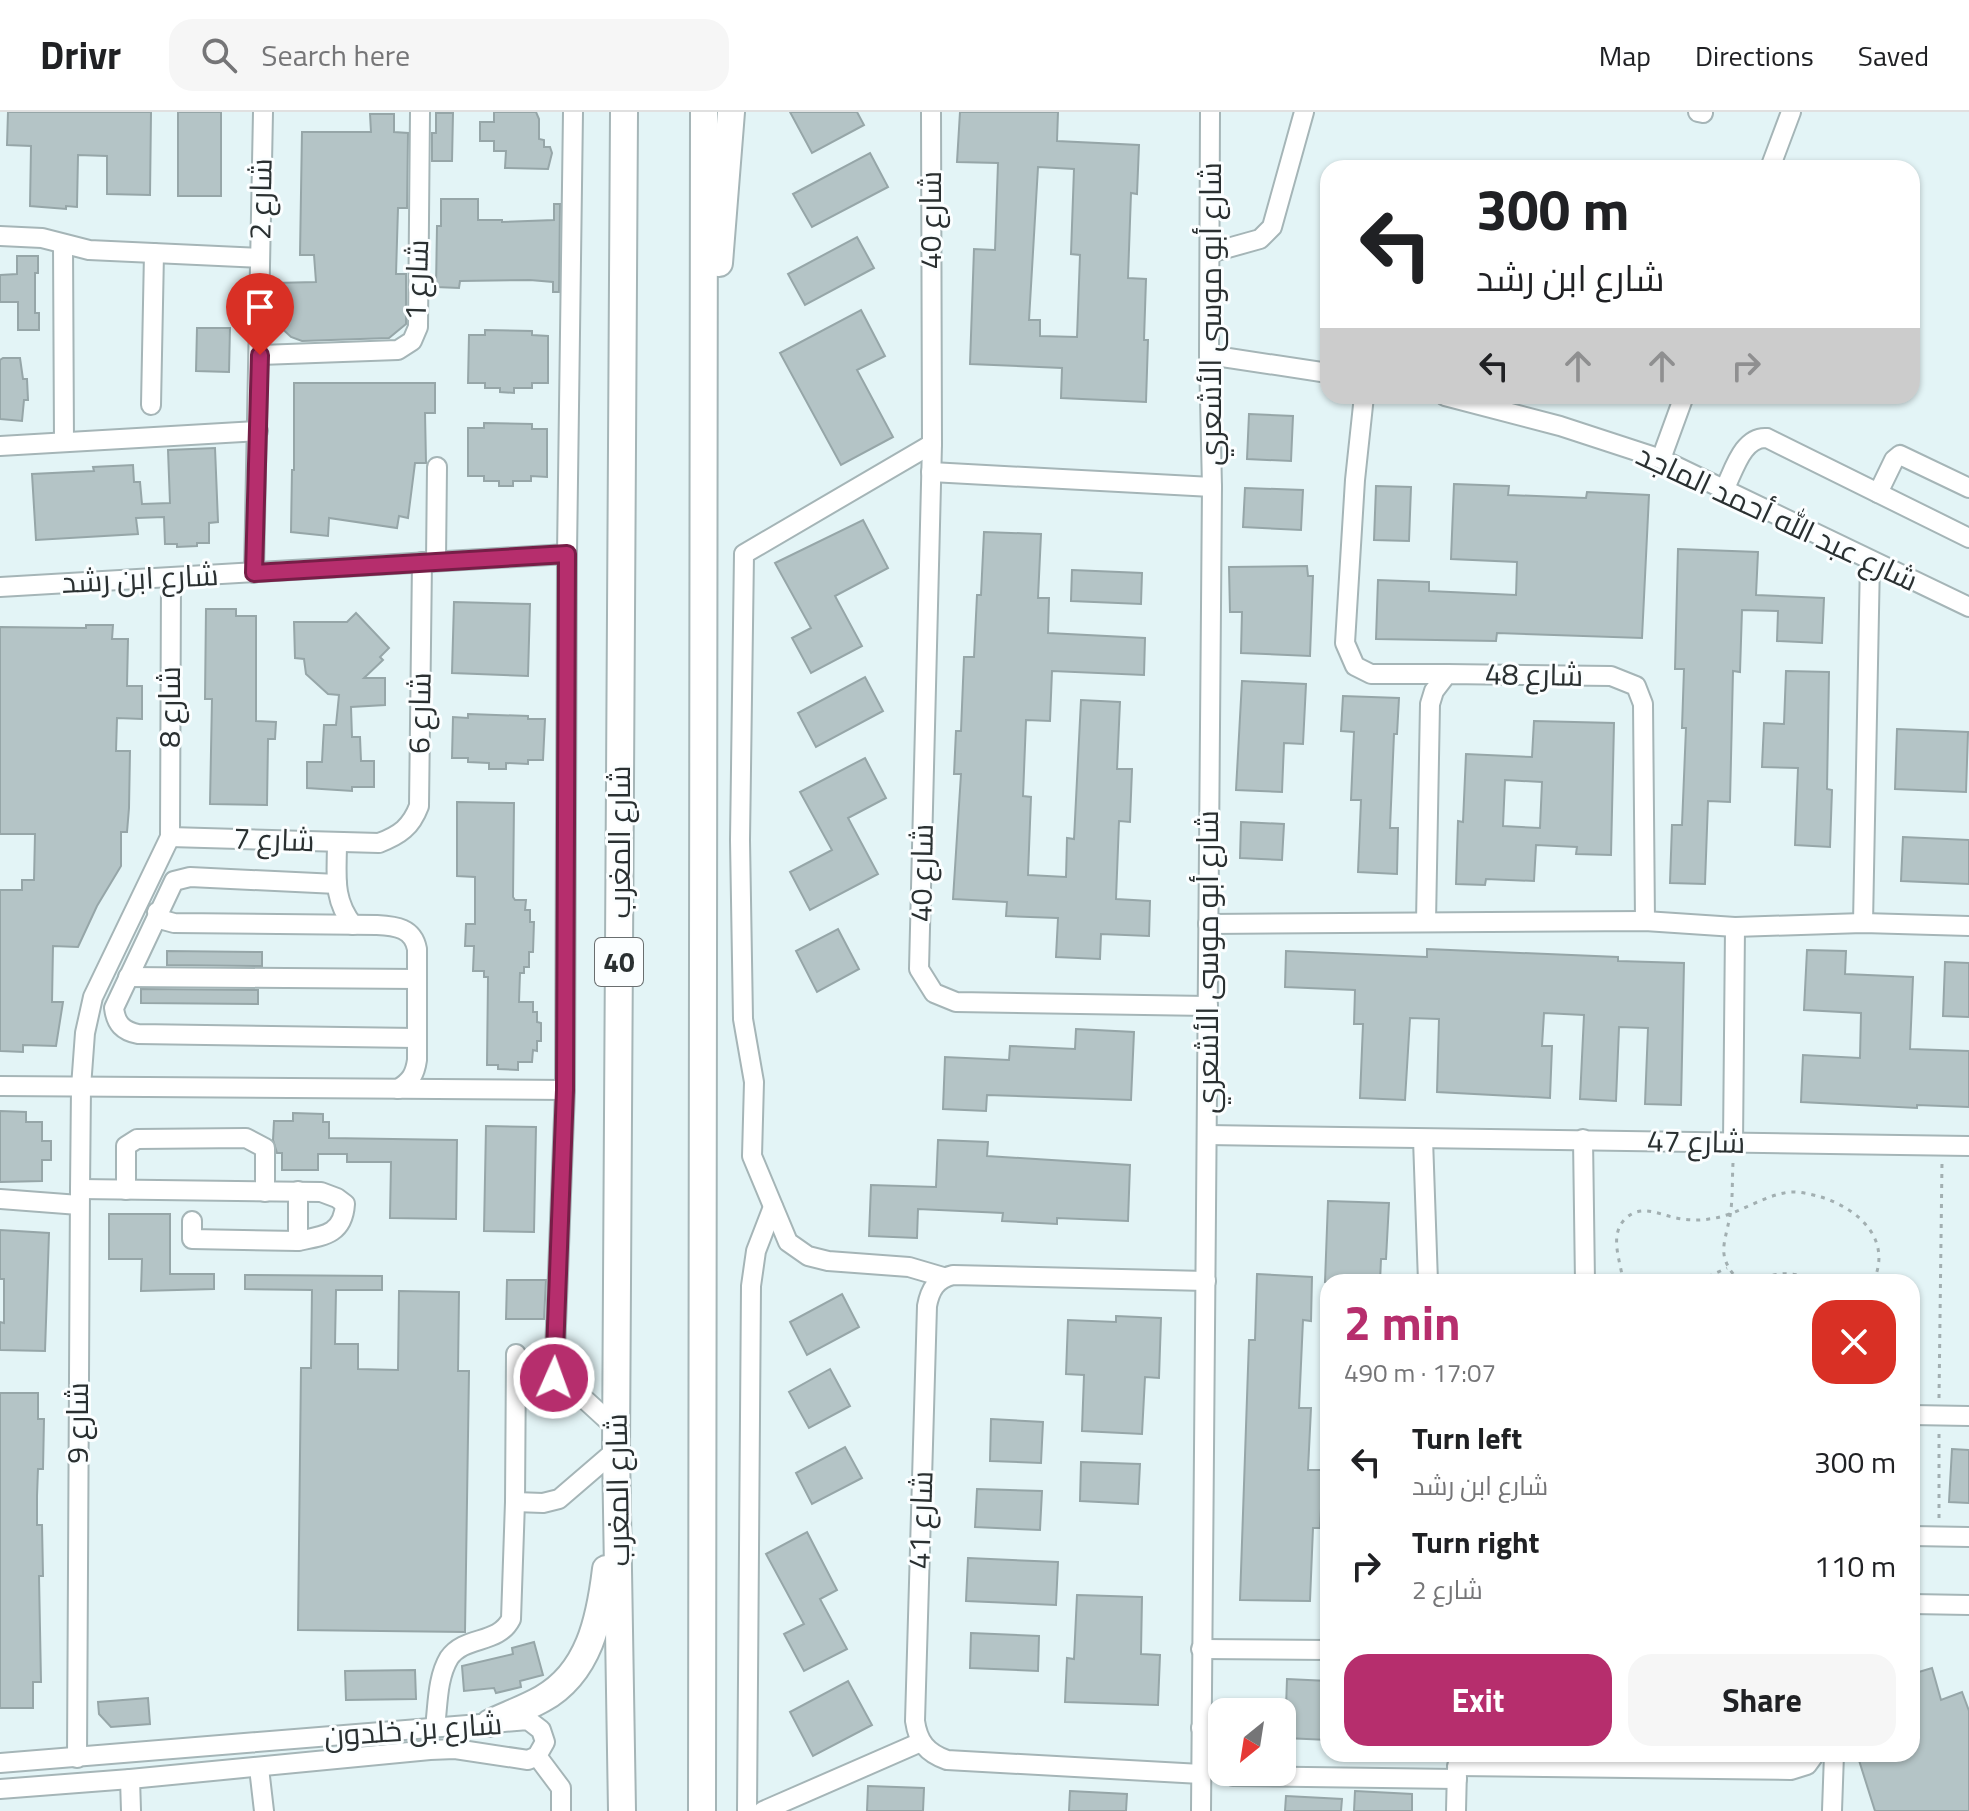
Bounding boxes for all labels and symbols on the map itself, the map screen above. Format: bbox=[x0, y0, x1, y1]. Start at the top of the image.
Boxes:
street label: شارع 2 bbox=[236, 158, 284, 240]
street label: شارع أبو موسى الأشعري bbox=[1187, 162, 1234, 466]
street label: شارع 40 bbox=[907, 171, 953, 269]
street label: شارع 1 bbox=[392, 238, 440, 322]
pin bbox=[226, 273, 294, 355]
street label: شارع عبد الله أحمد الماجد bbox=[1629, 432, 1926, 603]
street label: شارع ابن رشد bbox=[60, 551, 220, 605]
street label: شارع 48 bbox=[1484, 650, 1584, 698]
street label: شارع 8 bbox=[146, 666, 192, 748]
street label: شارع 6 bbox=[395, 672, 443, 754]
street label: شارع المغرب bbox=[596, 765, 642, 919]
street label: شارع أبو موسى الأشعري bbox=[1184, 810, 1231, 1114]
street label: شارع 7 bbox=[232, 815, 316, 863]
street label: شارع 40 bbox=[897, 823, 945, 923]
road number: 40 bbox=[595, 938, 643, 986]
street label: شارع 47 bbox=[1646, 1117, 1746, 1165]
position arrow bbox=[512, 1336, 596, 1420]
street label: شارع 9 bbox=[54, 1382, 100, 1464]
street label: شارع المغرب bbox=[593, 1413, 641, 1567]
street label: شارع 41 bbox=[895, 1470, 945, 1570]
north arrow bbox=[1208, 1698, 1296, 1786]
street label: شارع بن خلدون bbox=[322, 1700, 504, 1758]

